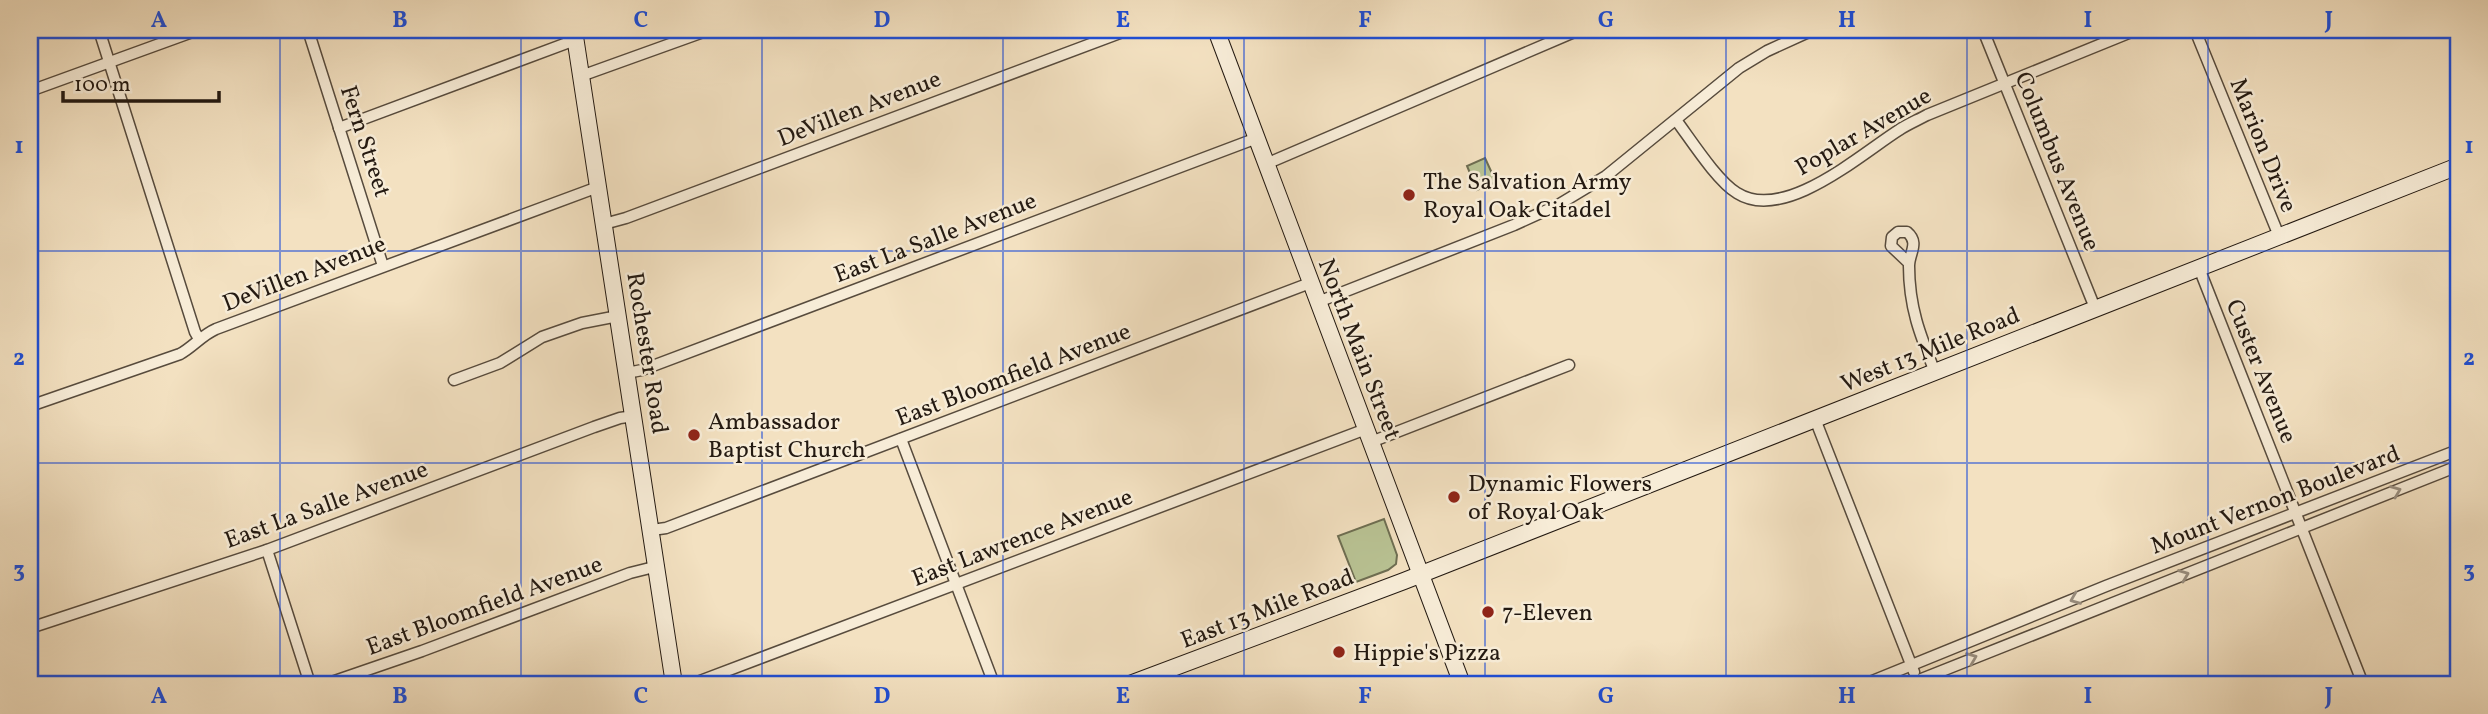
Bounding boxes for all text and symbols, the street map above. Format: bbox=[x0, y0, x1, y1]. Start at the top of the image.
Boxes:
text: A bbox=[151, 5, 167, 37]
text: B bbox=[392, 5, 408, 37]
text: C bbox=[634, 5, 648, 37]
text: D bbox=[874, 5, 891, 37]
text: E bbox=[1116, 5, 1130, 37]
text: F bbox=[1358, 5, 1372, 37]
text: G bbox=[1598, 5, 1614, 37]
text: H bbox=[1838, 5, 1856, 37]
text: I bbox=[2084, 5, 2092, 37]
text: J bbox=[2324, 5, 2333, 37]
scale bar bbox=[63, 60, 219, 104]
street label: DeVillen Avenue bbox=[773, 63, 946, 157]
street label: Columbus Avenue bbox=[2005, 67, 2108, 256]
text: 100 m bbox=[74, 71, 131, 100]
street label: Marion Drive bbox=[2220, 74, 2305, 218]
street label: Poplar Avenue bbox=[1790, 80, 1938, 186]
street label: Fern Street bbox=[330, 81, 398, 202]
text: 1 bbox=[14, 131, 24, 163]
text: 1 bbox=[2464, 131, 2474, 163]
place label: The Salvation Army Royal Oak Citadel bbox=[1423, 166, 1631, 228]
street label: East La Salle Avenue bbox=[830, 185, 1042, 293]
marker: The Salvation Army Royal Oak Citadel bbox=[1401, 187, 1417, 203]
street label: DeVillen Avenue bbox=[218, 228, 391, 322]
street label: North Main Street bbox=[1308, 254, 1408, 445]
street label: Rochester Road bbox=[616, 270, 676, 437]
street label: Custer Avenue bbox=[2216, 295, 2304, 449]
street label: West 13 Mile Road bbox=[1836, 299, 2025, 402]
street label: East Bloomfield Avenue bbox=[891, 315, 1136, 436]
text: 2 bbox=[13, 343, 25, 375]
text: 2 bbox=[2463, 343, 2475, 375]
place label: Ambassador Baptist Church bbox=[708, 406, 866, 468]
marker: Ambassador Baptist Church bbox=[686, 427, 702, 443]
street label: Mount Vernon Boulevard bbox=[2146, 438, 2405, 564]
street label: East La Salle Avenue bbox=[220, 453, 433, 559]
place label: Dynamic Flowers of Royal Oak bbox=[1468, 468, 1652, 530]
street label: East Lawrence Avenue bbox=[907, 481, 1138, 597]
one-way arrow bbox=[2389, 486, 2401, 500]
marker: Dynamic Flowers of Royal Oak bbox=[1446, 489, 1462, 505]
street label: East Bloomfield Avenue bbox=[362, 548, 608, 665]
text: 3 bbox=[13, 555, 25, 587]
text: 3 bbox=[2463, 555, 2475, 587]
street label: East 13 Mile Road bbox=[1176, 561, 1359, 659]
one-way arrow bbox=[2177, 569, 2189, 583]
one-way arrow bbox=[2069, 591, 2082, 605]
place label: 7-Eleven bbox=[1502, 597, 1593, 631]
marker: 7-Eleven bbox=[1480, 604, 1496, 620]
place label: Hippie's Pizza bbox=[1353, 637, 1501, 671]
marker: Hippie's Pizza bbox=[1331, 644, 1347, 660]
one-way arrow bbox=[1966, 653, 1978, 667]
text: A bbox=[151, 681, 167, 713]
text: B bbox=[392, 681, 408, 713]
text: C bbox=[634, 681, 648, 713]
text: D bbox=[874, 681, 891, 713]
text: E bbox=[1116, 681, 1130, 713]
text: F bbox=[1358, 681, 1372, 713]
text: G bbox=[1598, 681, 1614, 713]
text: H bbox=[1838, 681, 1856, 713]
text: I bbox=[2084, 681, 2092, 713]
text: J bbox=[2324, 681, 2333, 713]

